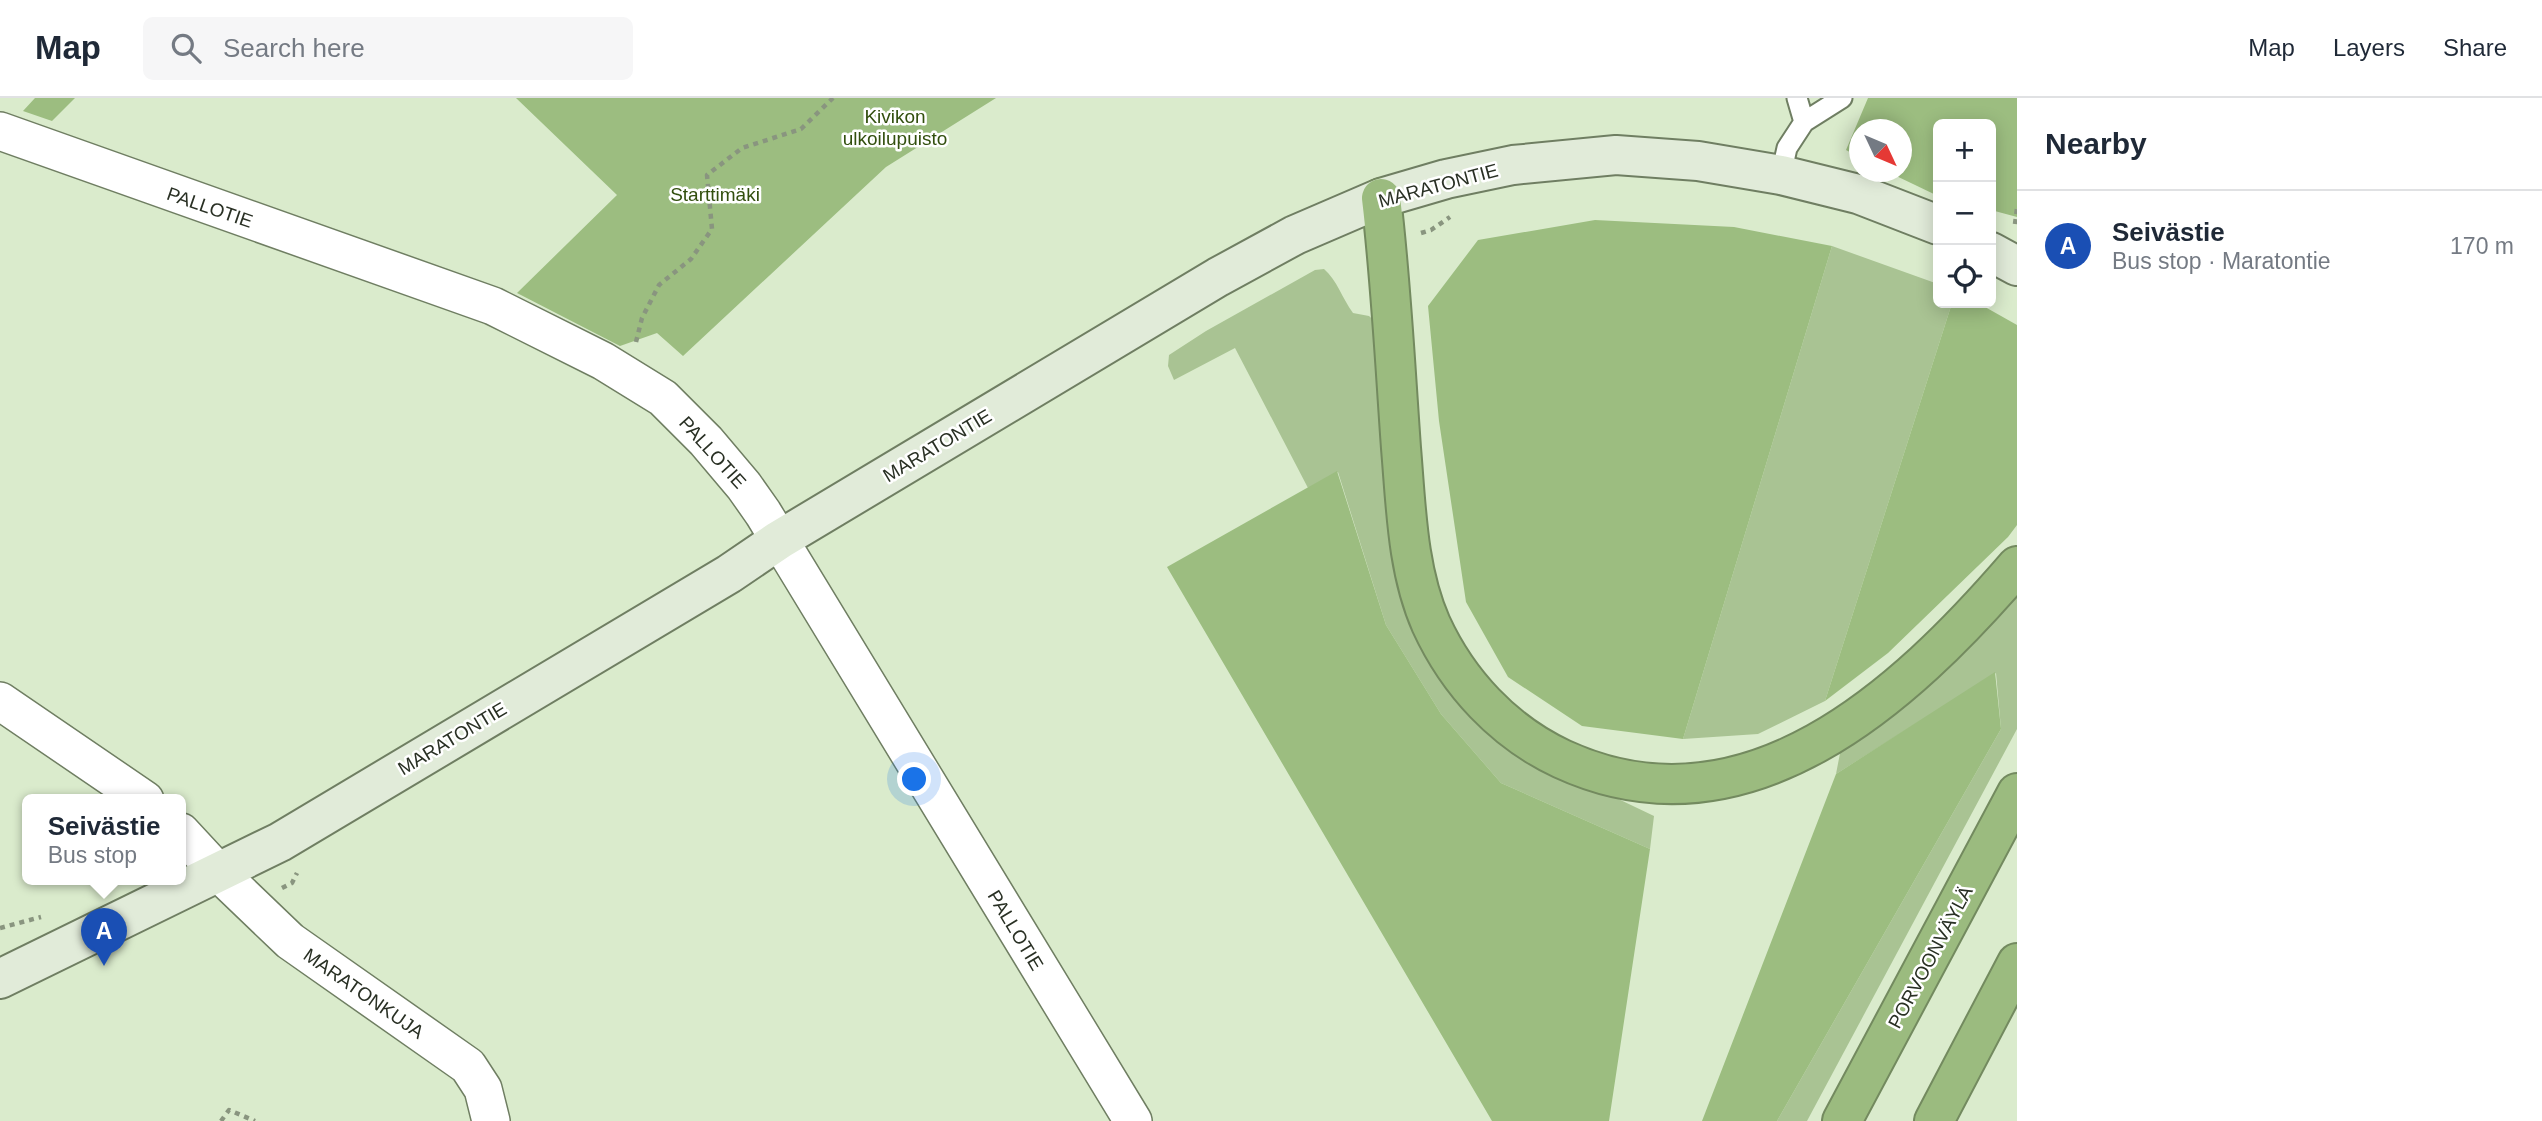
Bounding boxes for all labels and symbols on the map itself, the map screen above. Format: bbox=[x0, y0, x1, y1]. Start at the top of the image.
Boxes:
park label: Kivikon ulkoilupuisto bbox=[843, 106, 947, 149]
north arrow bbox=[1849, 119, 1912, 182]
street label: MARATONTIE bbox=[1376, 159, 1500, 212]
street label: PALLOTIE bbox=[164, 183, 256, 232]
park label: Starttimäki bbox=[670, 184, 760, 205]
street label: MARATONTIE bbox=[879, 405, 995, 486]
street label: PALLOTIE bbox=[675, 412, 750, 493]
street label: MARATONTIE bbox=[394, 698, 510, 779]
your location bbox=[897, 762, 931, 796]
street label: PORVOONVÄYLÄ bbox=[1884, 882, 1977, 1032]
street label: PALLOTIE bbox=[984, 887, 1048, 974]
pin: A bbox=[81, 908, 127, 966]
street label: MARATONKUJA bbox=[300, 944, 428, 1043]

